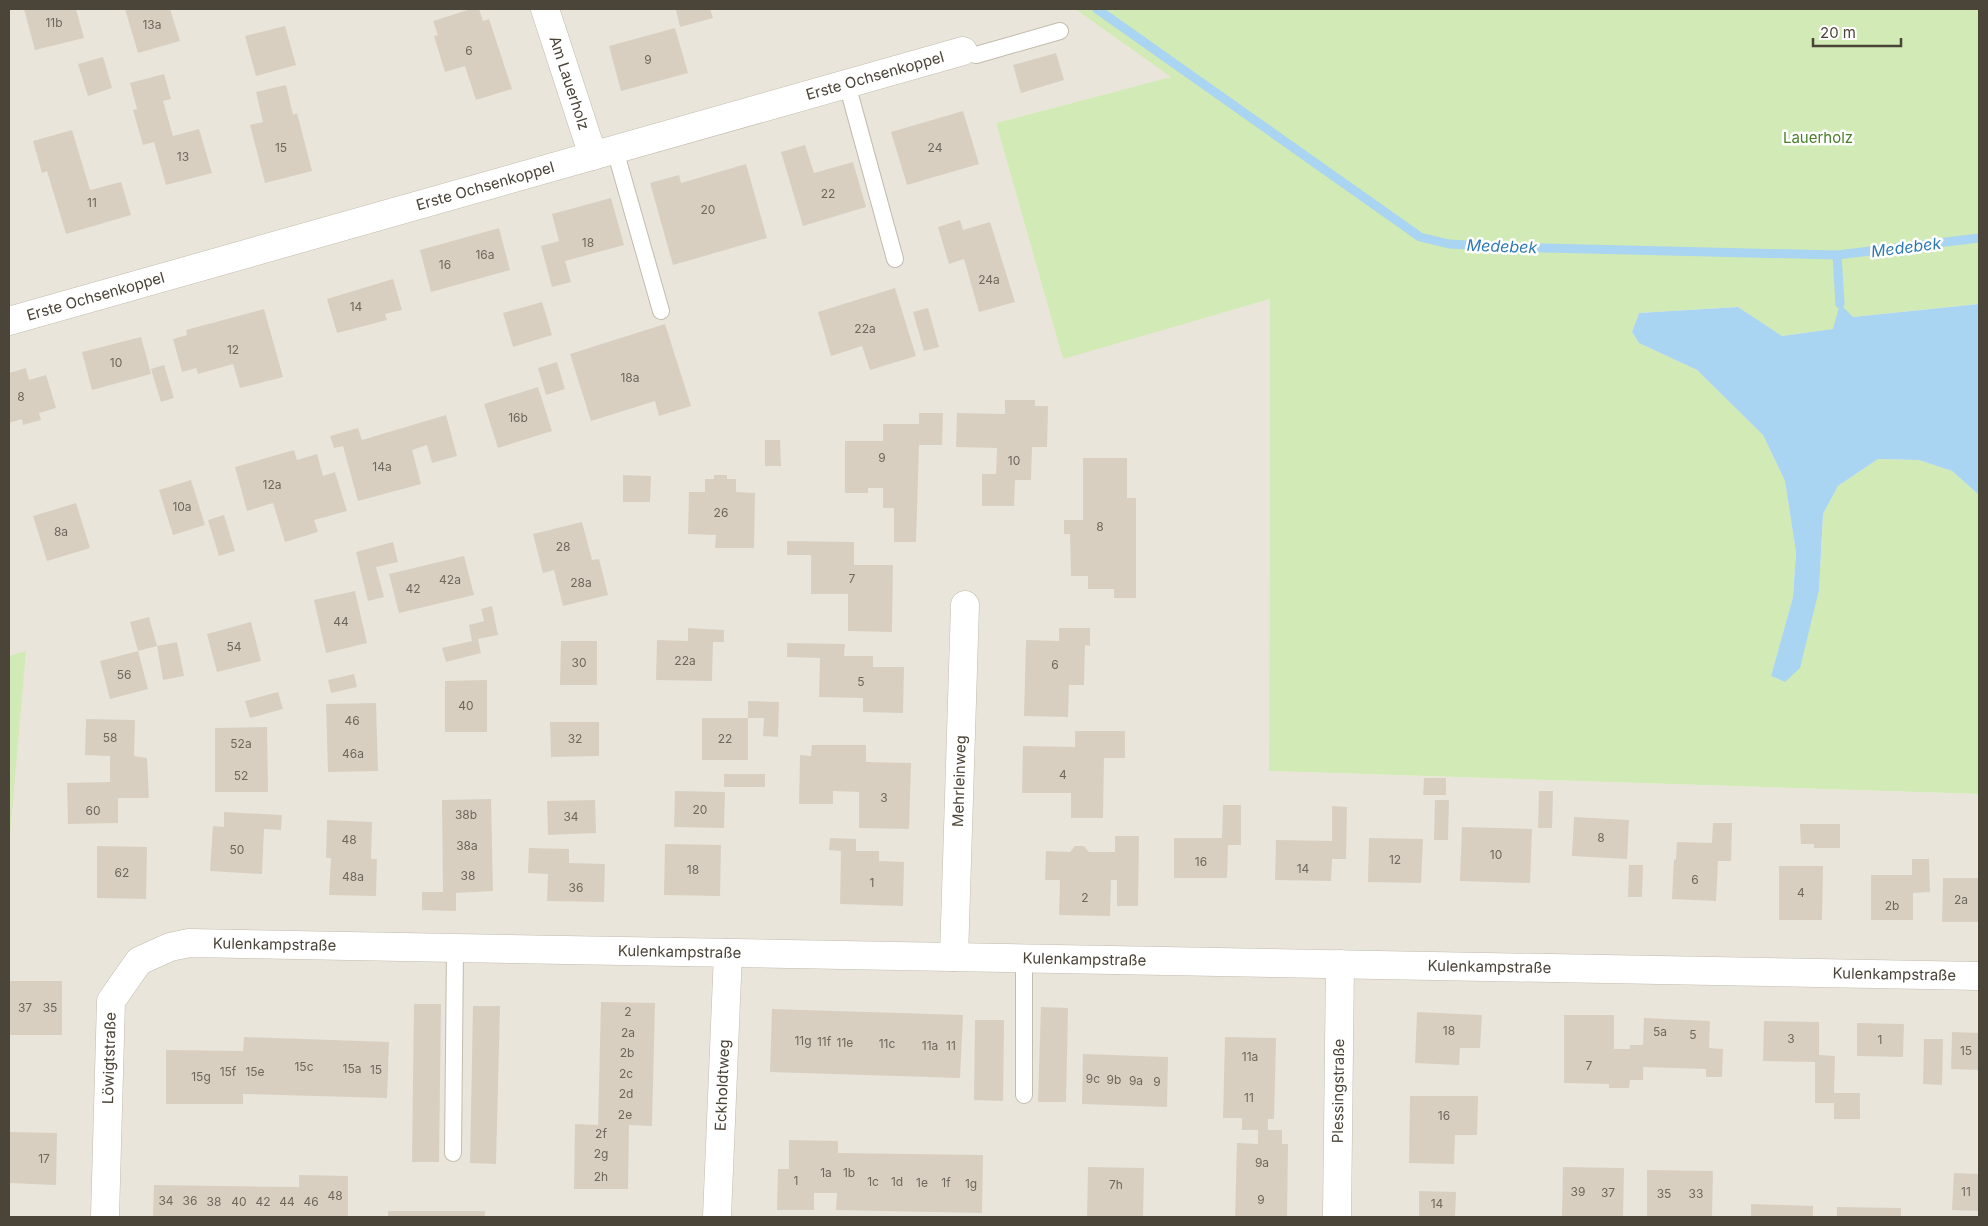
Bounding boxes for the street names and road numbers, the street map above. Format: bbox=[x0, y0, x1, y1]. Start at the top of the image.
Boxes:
street label: Am Lauerholz bbox=[545, 33, 594, 133]
street label: Erste Ochsenkoppel bbox=[804, 47, 946, 104]
street label: Erste Ochsenkoppel bbox=[414, 157, 556, 214]
street label: Erste Ochsenkoppel bbox=[24, 267, 167, 325]
street label: Mehrleinweg bbox=[948, 735, 970, 827]
street label: Kulenkampstraße bbox=[213, 933, 337, 955]
street label: Kulenkampstraße bbox=[618, 941, 742, 962]
street label: Kulenkampstraße bbox=[1023, 948, 1147, 970]
street label: Kulenkampstraße bbox=[1427, 956, 1551, 977]
street label: Kulenkampstraße bbox=[1832, 963, 1956, 985]
street label: Löwigtstraße bbox=[98, 1012, 120, 1104]
street label: Eckholdtweg bbox=[711, 1039, 733, 1131]
street label: Plessingstraße bbox=[1328, 1039, 1348, 1143]

